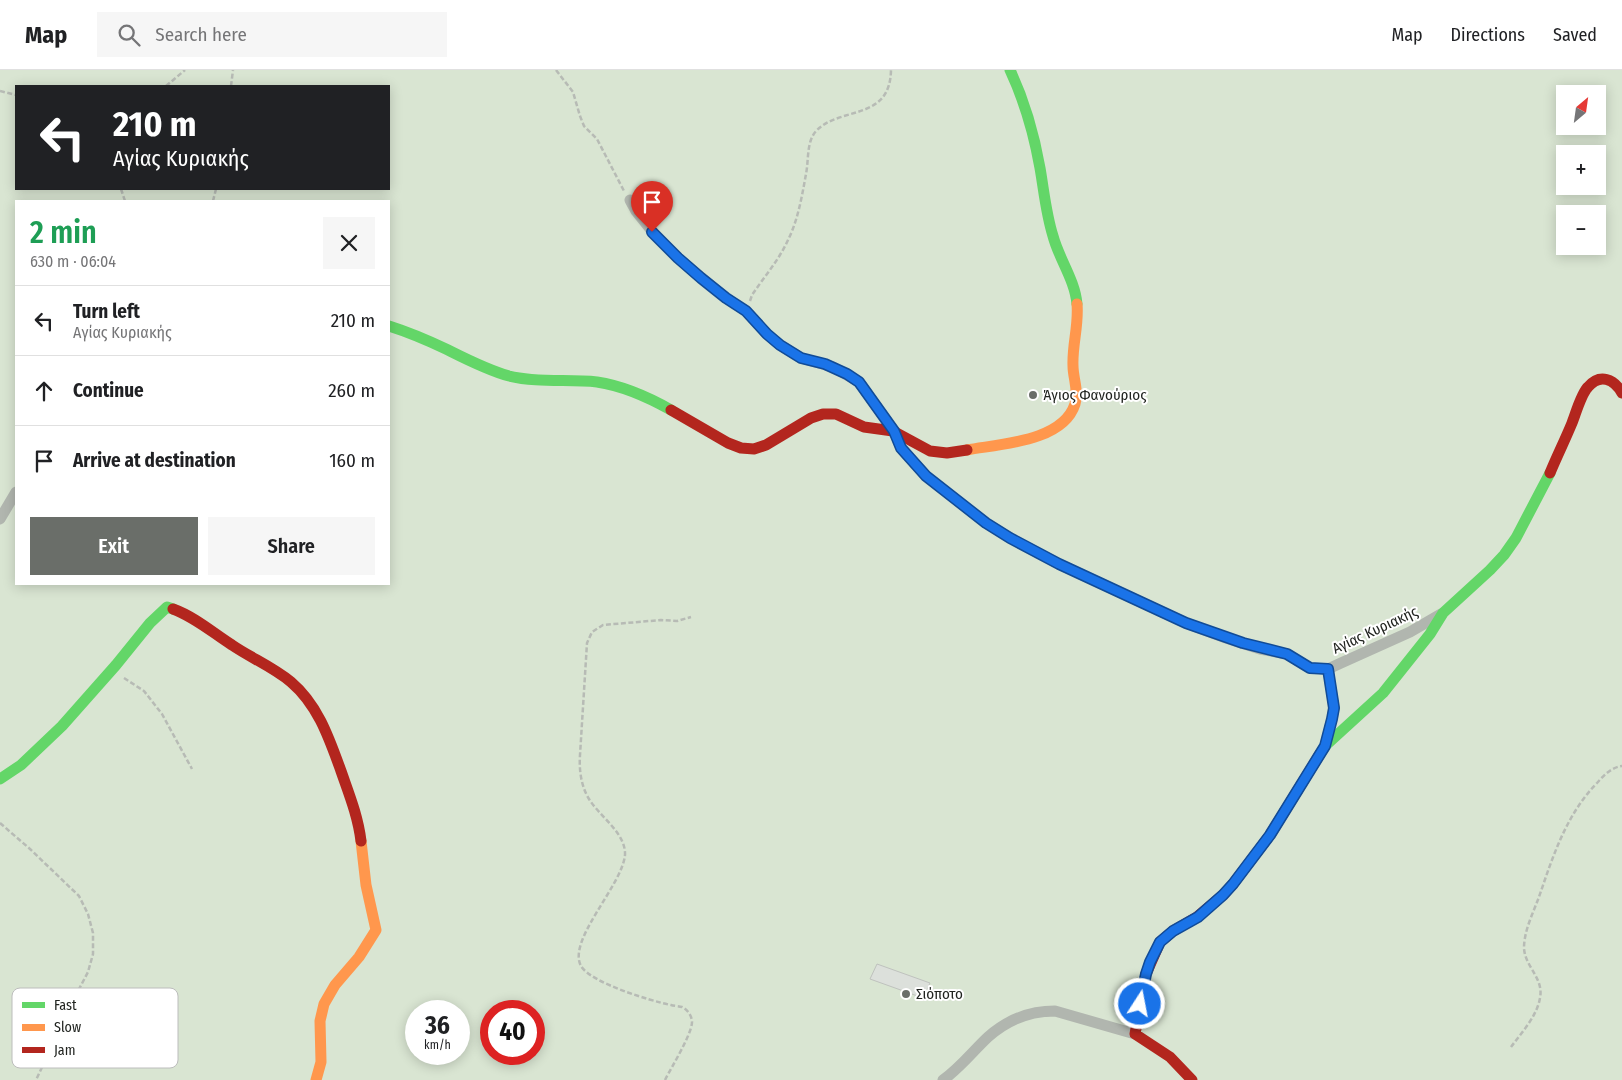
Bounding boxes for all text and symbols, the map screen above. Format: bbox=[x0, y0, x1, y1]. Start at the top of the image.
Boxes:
search box bbox=[97, 12, 447, 57]
text: Map bbox=[25, 21, 67, 49]
icon: search bbox=[115, 21, 143, 49]
text: Search here bbox=[155, 23, 247, 46]
text: Map bbox=[1391, 24, 1423, 46]
text: Directions bbox=[1451, 24, 1525, 46]
text: Saved bbox=[1553, 24, 1597, 46]
north arrow bbox=[1556, 85, 1606, 135]
map controls bbox=[1556, 85, 1606, 255]
text: 210 m bbox=[113, 103, 197, 145]
icon: left bbox=[30, 105, 95, 170]
text: Αγίας Κυριακής bbox=[113, 145, 249, 172]
button: + bbox=[1556, 145, 1606, 195]
pin bbox=[631, 181, 673, 232]
icon: arrive bbox=[638, 188, 666, 216]
button: − bbox=[1556, 205, 1606, 255]
text: 2 min bbox=[30, 215, 97, 251]
button: close bbox=[323, 217, 375, 269]
text: 630 m · 06:04 bbox=[30, 252, 116, 271]
text: Turn left bbox=[73, 300, 140, 323]
icon: left bbox=[30, 307, 58, 335]
text: 210 m bbox=[331, 309, 375, 332]
text: Αγίας Κυριακής bbox=[73, 323, 172, 342]
icon: ahead bbox=[30, 377, 58, 405]
text: Continue bbox=[73, 379, 144, 402]
text: 260 m bbox=[328, 379, 375, 402]
place label: Άγιος Φανούριος bbox=[1043, 386, 1147, 404]
marker: Άγιος Φανούριος bbox=[1027, 389, 1039, 401]
icon: arrive bbox=[30, 447, 58, 475]
text: Arrive at destination bbox=[73, 449, 236, 472]
text: 160 m bbox=[329, 449, 375, 472]
button: Exit bbox=[30, 517, 198, 575]
button: Share bbox=[208, 517, 375, 575]
street label: Αγίας Κυριακής bbox=[1329, 602, 1421, 658]
position arrow bbox=[1113, 977, 1165, 1029]
place label: Σιόποτο bbox=[916, 985, 963, 1003]
legend bbox=[12, 988, 178, 1068]
marker: Σιόποτο bbox=[900, 988, 912, 1000]
text: Fast bbox=[54, 997, 77, 1014]
speed limit sign: 40 bbox=[480, 1000, 545, 1065]
text: 36 bbox=[425, 1011, 450, 1041]
text: Slow bbox=[54, 1019, 81, 1036]
text: km/h bbox=[424, 1038, 451, 1052]
text: Jam bbox=[54, 1042, 75, 1059]

